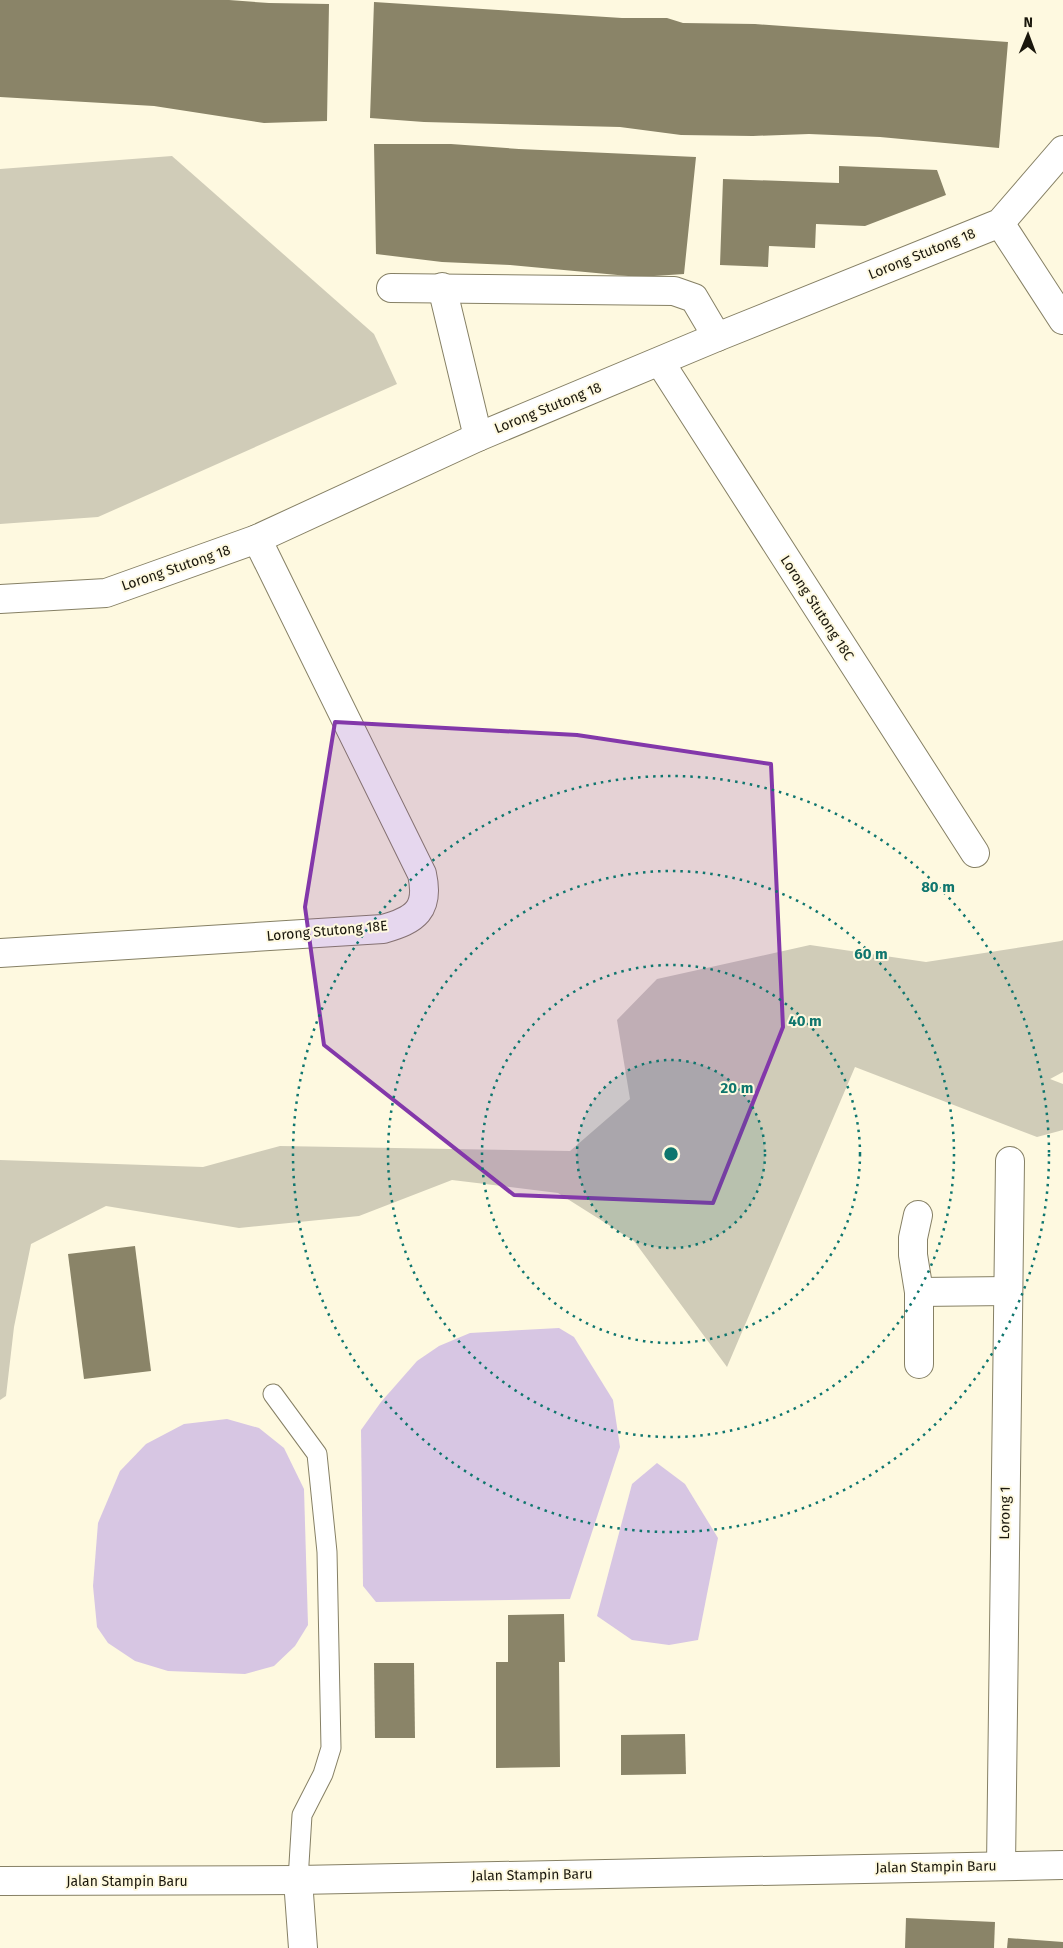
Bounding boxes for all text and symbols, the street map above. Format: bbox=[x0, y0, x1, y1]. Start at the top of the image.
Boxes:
north arrow bbox=[1003, 10, 1053, 60]
text: N bbox=[1023, 14, 1033, 31]
street label: Lorong Stutong 18 bbox=[866, 225, 978, 283]
street label: Lorong Stutong 18 bbox=[492, 379, 604, 437]
street label: Lorong Stutong 18 bbox=[119, 541, 233, 595]
street label: Lorong Stutong 18C bbox=[777, 552, 857, 664]
text: 80 m bbox=[921, 878, 955, 896]
street label: Lorong Stutong 18E bbox=[266, 917, 388, 945]
text: 60 m bbox=[854, 945, 888, 963]
text: 40 m bbox=[788, 1012, 822, 1030]
text: 20 m bbox=[721, 1079, 753, 1097]
centre of rings bbox=[662, 1145, 680, 1163]
street label: Lorong 1 bbox=[996, 1486, 1014, 1540]
street label: Jalan Stampin Baru bbox=[875, 1857, 997, 1877]
street label: Jalan Stampin Baru bbox=[471, 1865, 593, 1885]
street label: Jalan Stampin Baru bbox=[66, 1873, 188, 1890]

